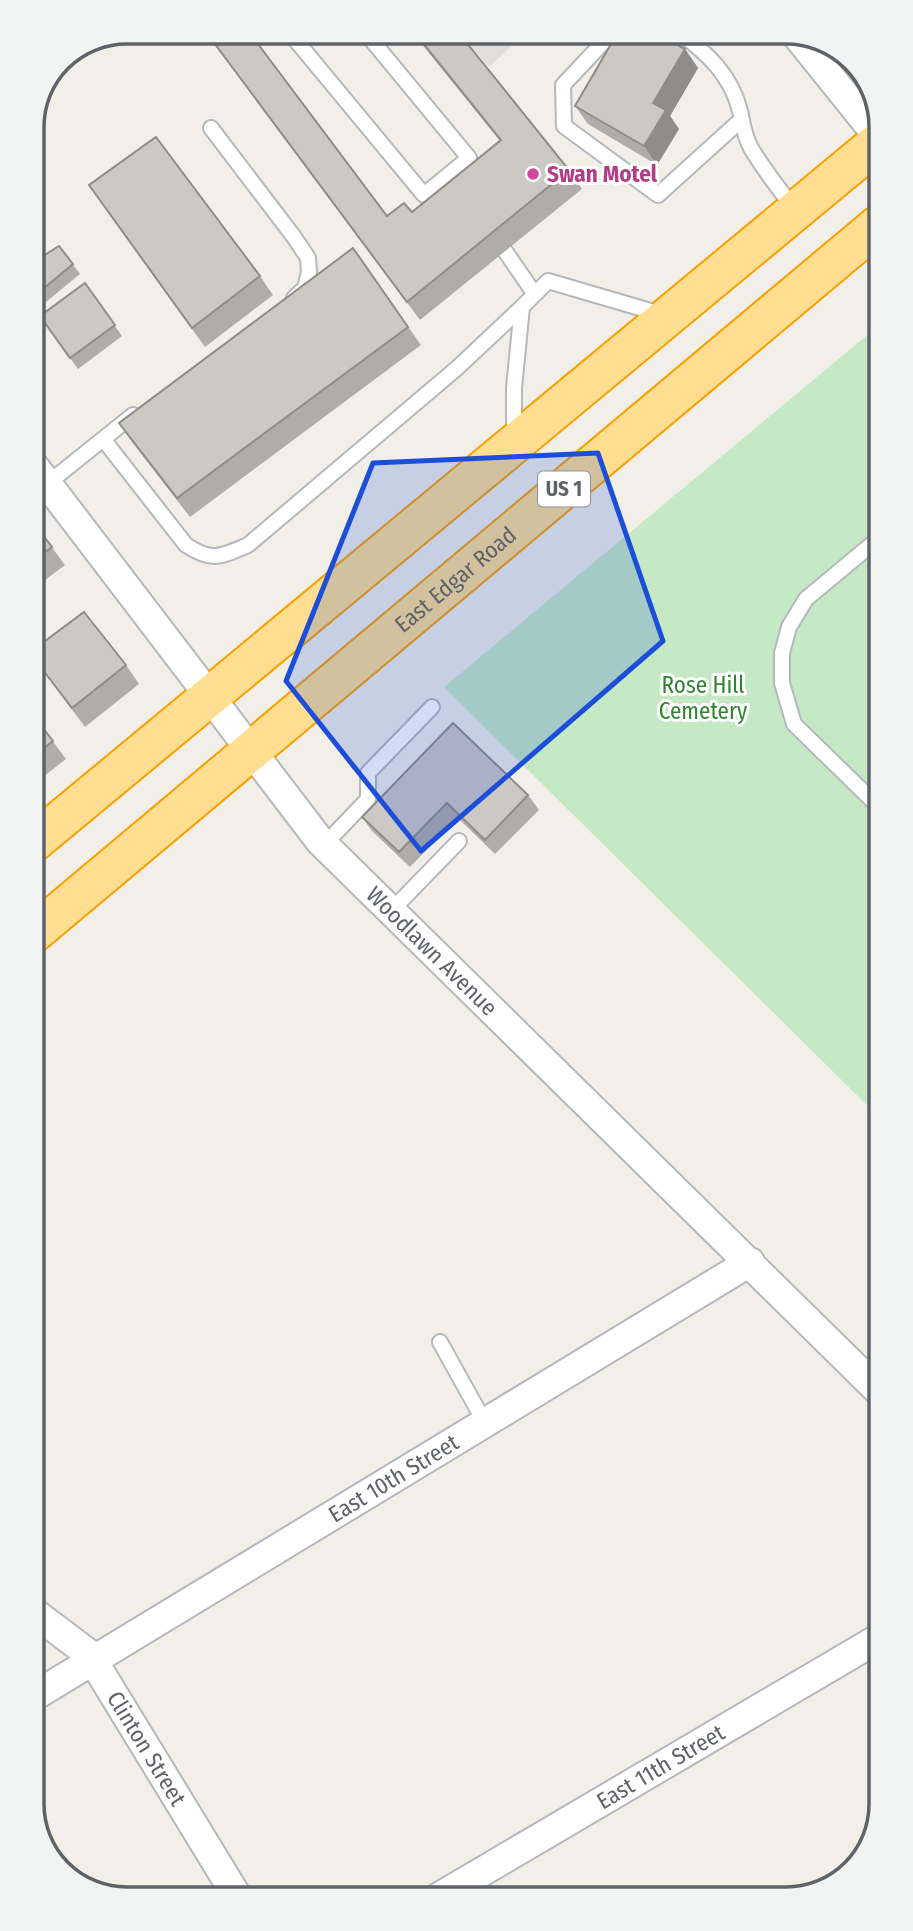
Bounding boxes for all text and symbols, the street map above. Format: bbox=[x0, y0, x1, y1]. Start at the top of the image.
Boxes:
place label: Swan Motel bbox=[547, 160, 658, 188]
marker: Swan Motel bbox=[525, 166, 541, 182]
road number: US 1 bbox=[538, 472, 590, 506]
street label: East Edgar Road bbox=[389, 521, 522, 638]
park label: Rose Hill Cemetery bbox=[659, 671, 748, 725]
street label: Woodlawn Avenue bbox=[361, 881, 503, 1022]
street label: East 10th Street bbox=[323, 1428, 464, 1528]
street label: Clinton Street bbox=[101, 1686, 192, 1811]
street label: East 11th Street bbox=[591, 1718, 730, 1815]

